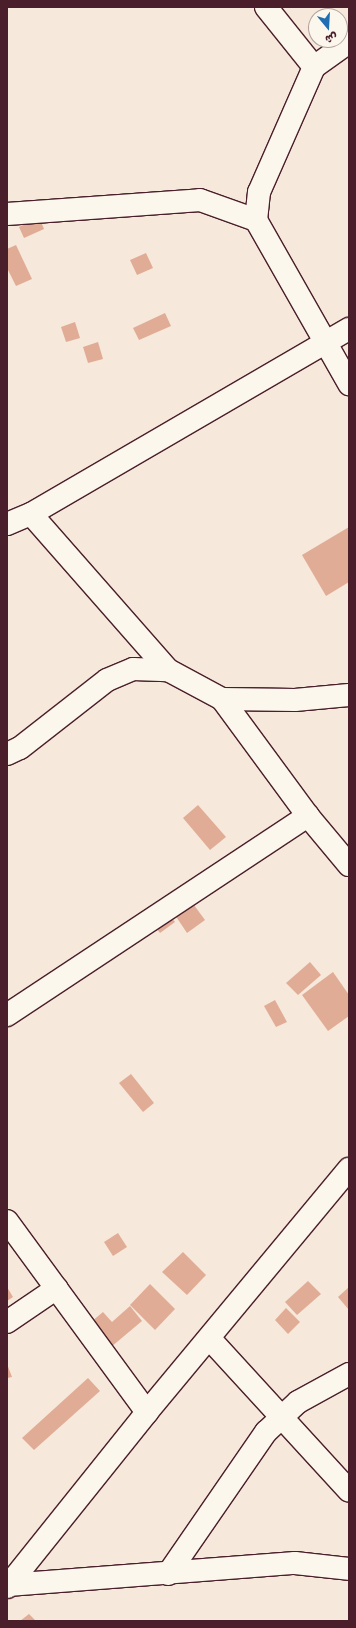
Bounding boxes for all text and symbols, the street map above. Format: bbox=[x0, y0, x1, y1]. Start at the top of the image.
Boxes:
north arrow bbox=[308, 8, 348, 48]
text: ش bbox=[323, 30, 339, 47]

